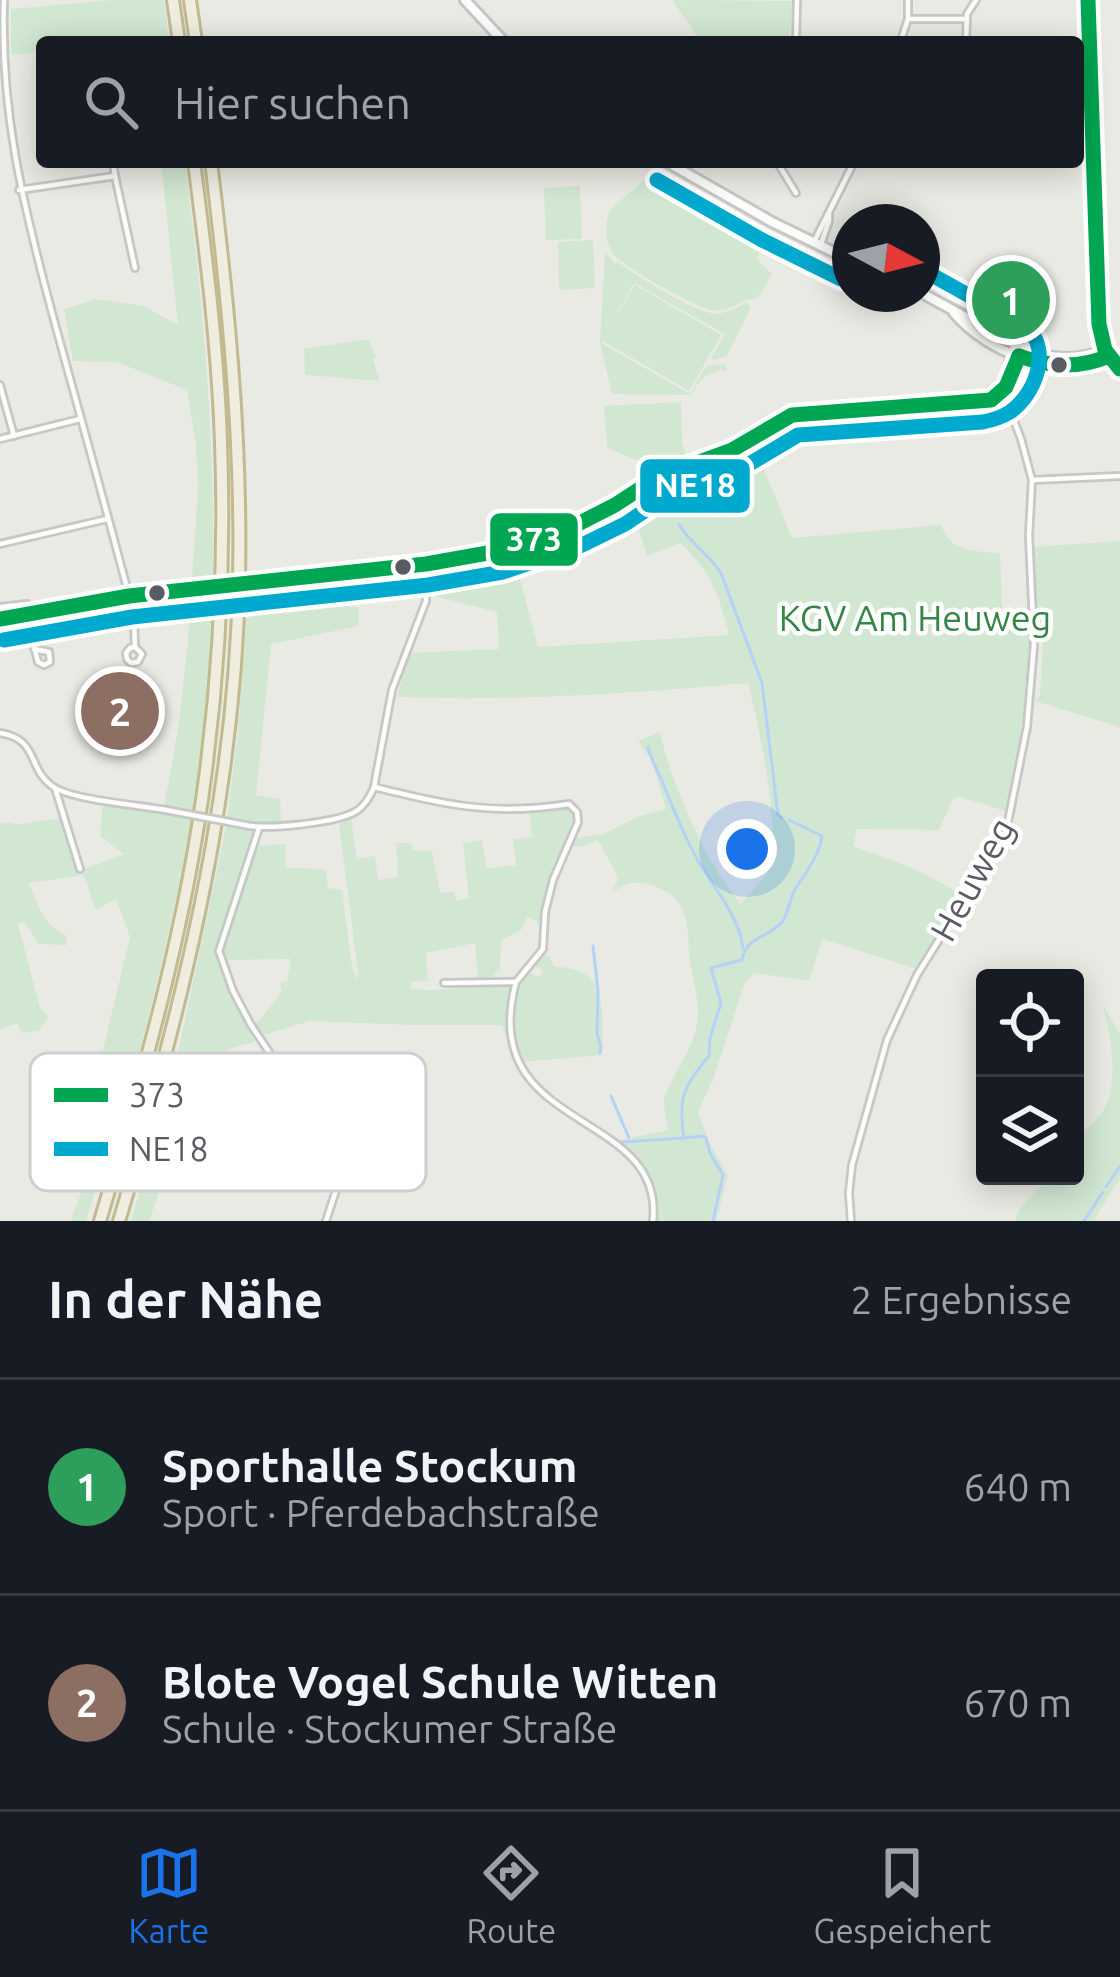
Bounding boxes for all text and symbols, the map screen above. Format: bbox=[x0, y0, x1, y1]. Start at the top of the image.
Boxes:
search box bbox=[36, 36, 1084, 168]
icon: search bbox=[78, 69, 144, 135]
text: Hier suchen bbox=[174, 77, 411, 128]
north arrow bbox=[832, 204, 940, 312]
pin: 1 bbox=[972, 255, 1050, 345]
unlabelled marker bbox=[1048, 354, 1070, 376]
line badge: NE18 bbox=[638, 457, 752, 515]
text: NE18 bbox=[654, 466, 736, 503]
line badge: 373 bbox=[488, 511, 580, 568]
text: 373 bbox=[506, 520, 562, 557]
unlabelled marker bbox=[392, 556, 414, 578]
unlabelled marker bbox=[146, 582, 168, 604]
park label: KGV Am Heuweg bbox=[779, 597, 1051, 638]
pin: 2 bbox=[81, 666, 159, 756]
street label: Heuweg bbox=[922, 810, 1022, 948]
your location bbox=[717, 819, 777, 879]
map controls bbox=[976, 969, 1084, 1185]
button: locate bbox=[976, 969, 1084, 1077]
legend bbox=[30, 1053, 426, 1191]
text: 373 bbox=[129, 1076, 185, 1113]
button: layers bbox=[976, 1077, 1084, 1185]
text: NE18 bbox=[129, 1130, 208, 1167]
text: In der Nähe bbox=[48, 1270, 323, 1328]
text: 2 Ergebnisse bbox=[851, 1278, 1072, 1321]
text: Sporthalle Stockum bbox=[162, 1440, 578, 1491]
text: 1 bbox=[76, 1465, 98, 1508]
text: 640 m bbox=[963, 1465, 1072, 1508]
text: Sport · Pferdebachstraße bbox=[162, 1491, 600, 1534]
text: Blote Vogel Schule Witten bbox=[162, 1656, 718, 1707]
text: 2 bbox=[76, 1681, 98, 1724]
text: 670 m bbox=[963, 1681, 1072, 1724]
text: Schule · Stockumer Straße bbox=[162, 1707, 617, 1750]
tab: Karte bbox=[129, 1840, 209, 1949]
tab: Route bbox=[467, 1840, 556, 1949]
tab: Gespeichert bbox=[814, 1840, 991, 1949]

